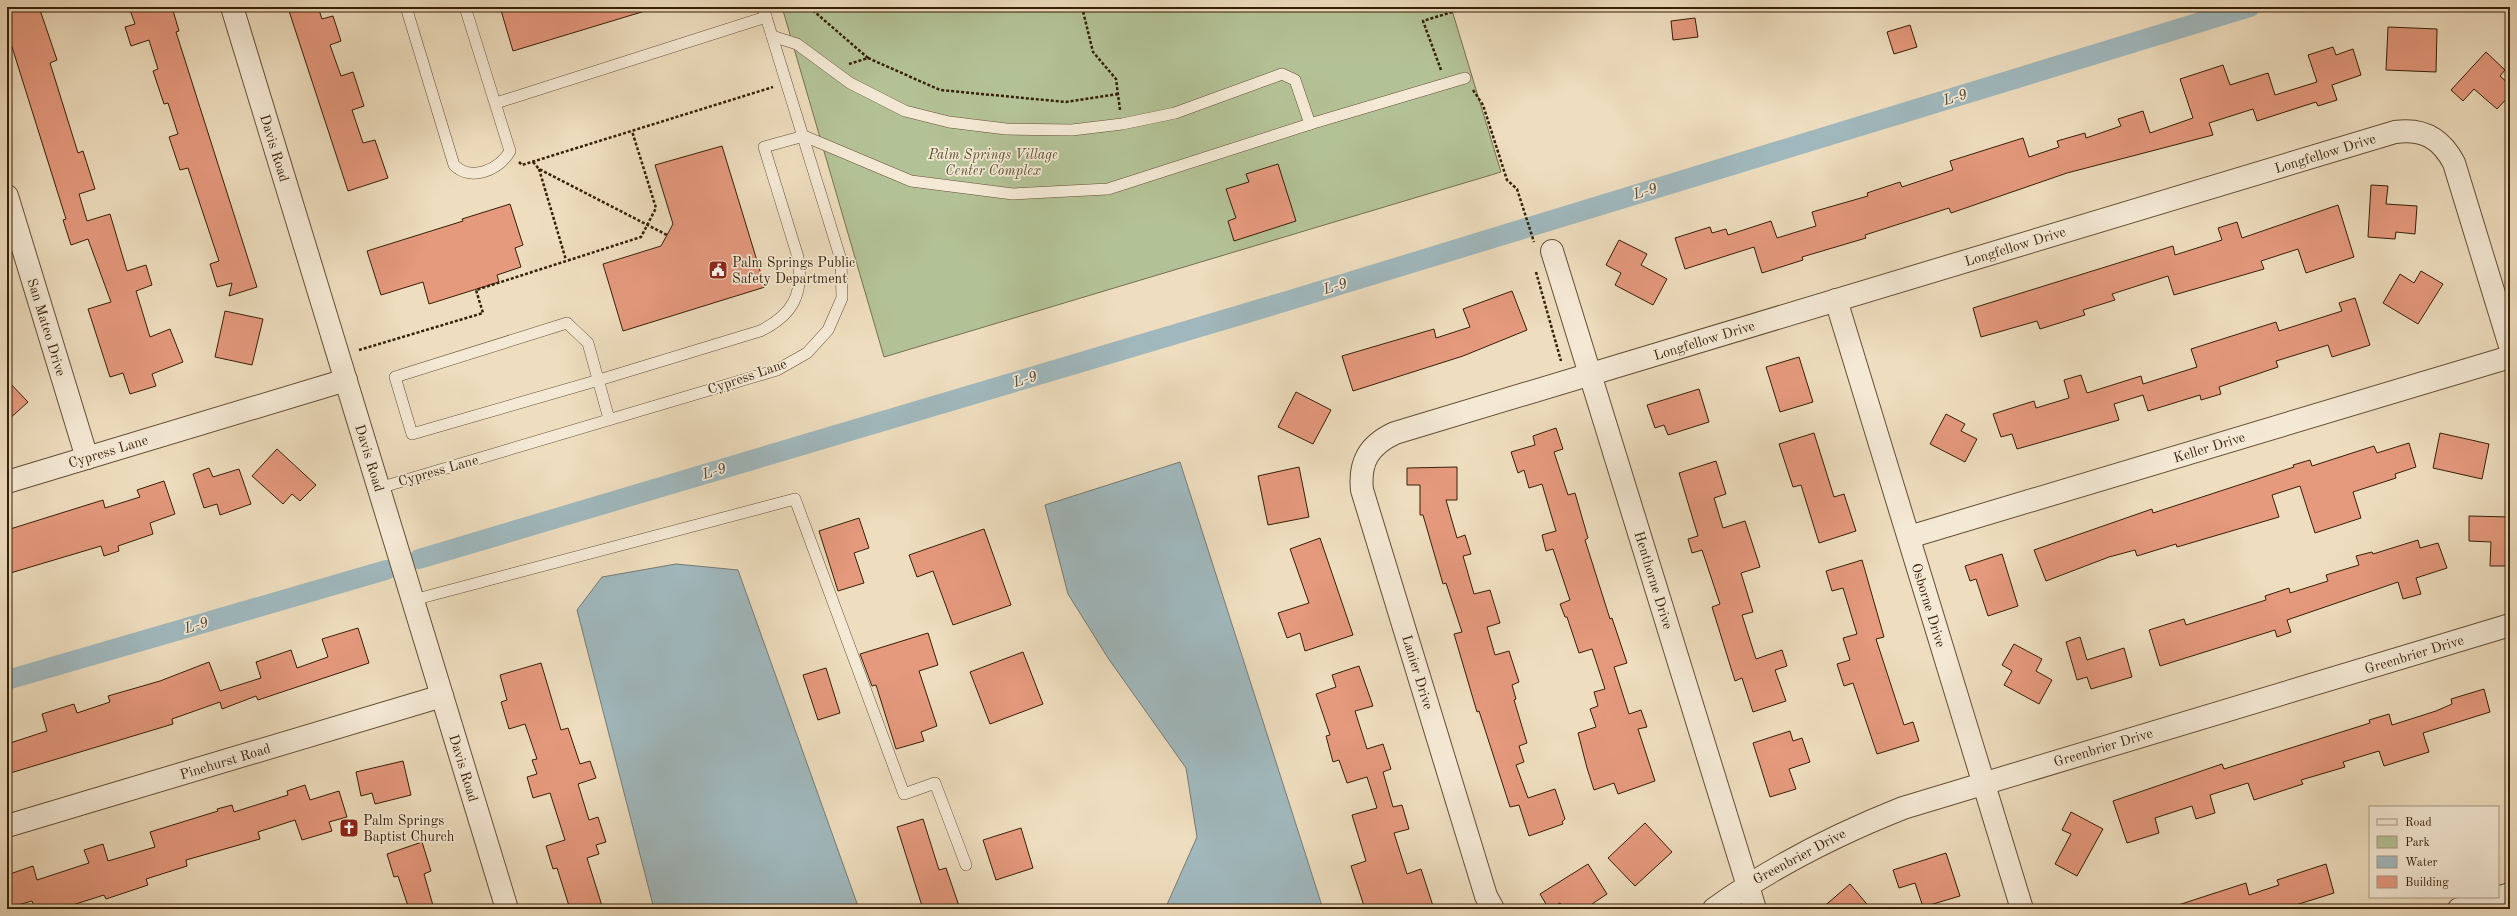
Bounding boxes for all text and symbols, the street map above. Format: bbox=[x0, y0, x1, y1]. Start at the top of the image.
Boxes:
water label: L-9 bbox=[1941, 88, 1970, 109]
street label: Davis Road bbox=[257, 113, 291, 184]
street label: Longfellow Drive bbox=[2273, 132, 2378, 176]
park label: Palm Springs Village Center Complex bbox=[927, 148, 1058, 179]
water label: L-9 bbox=[1631, 182, 1660, 203]
street label: Longfellow Drive bbox=[1963, 225, 2068, 269]
place label: Palm Springs Public Safety Department bbox=[732, 256, 855, 286]
public building icon: Palm Springs Public Safety Department bbox=[707, 259, 729, 281]
street label: San Mateo Drive bbox=[25, 277, 68, 378]
water label: L-9 bbox=[1321, 277, 1350, 298]
street label: Longfellow Drive bbox=[1652, 319, 1757, 363]
street label: Cypress Lane bbox=[706, 357, 789, 397]
water label: L-9 bbox=[1011, 370, 1040, 391]
street label: Davis Road bbox=[352, 423, 386, 494]
street label: Keller Drive bbox=[2172, 430, 2247, 466]
street label: Cypress Lane bbox=[67, 433, 150, 471]
street label: Cypress Lane bbox=[397, 453, 480, 489]
water label: L-9 bbox=[700, 462, 729, 483]
street label: Henthorne Drive bbox=[1631, 530, 1675, 631]
street label: Osborne Drive bbox=[1909, 562, 1947, 649]
water label: L-9 bbox=[182, 616, 211, 637]
street label: Lanier Drive bbox=[1399, 633, 1435, 711]
street label: Greenbrier Drive bbox=[2363, 633, 2465, 677]
street label: Greenbrier Drive bbox=[2052, 726, 2154, 770]
street label: Davis Road bbox=[446, 733, 480, 804]
street label: Pinehurst Road bbox=[178, 741, 272, 782]
legend bbox=[2369, 806, 2499, 898]
place label: Palm Springs Baptist Church bbox=[363, 814, 455, 844]
church icon: Palm Springs Baptist Church bbox=[338, 817, 360, 839]
text: Road bbox=[2405, 817, 2432, 829]
street label: Greenbrier Drive bbox=[1751, 827, 1848, 887]
text: Park bbox=[2405, 837, 2430, 849]
text: Water bbox=[2405, 857, 2438, 869]
text: Building bbox=[2405, 877, 2449, 889]

